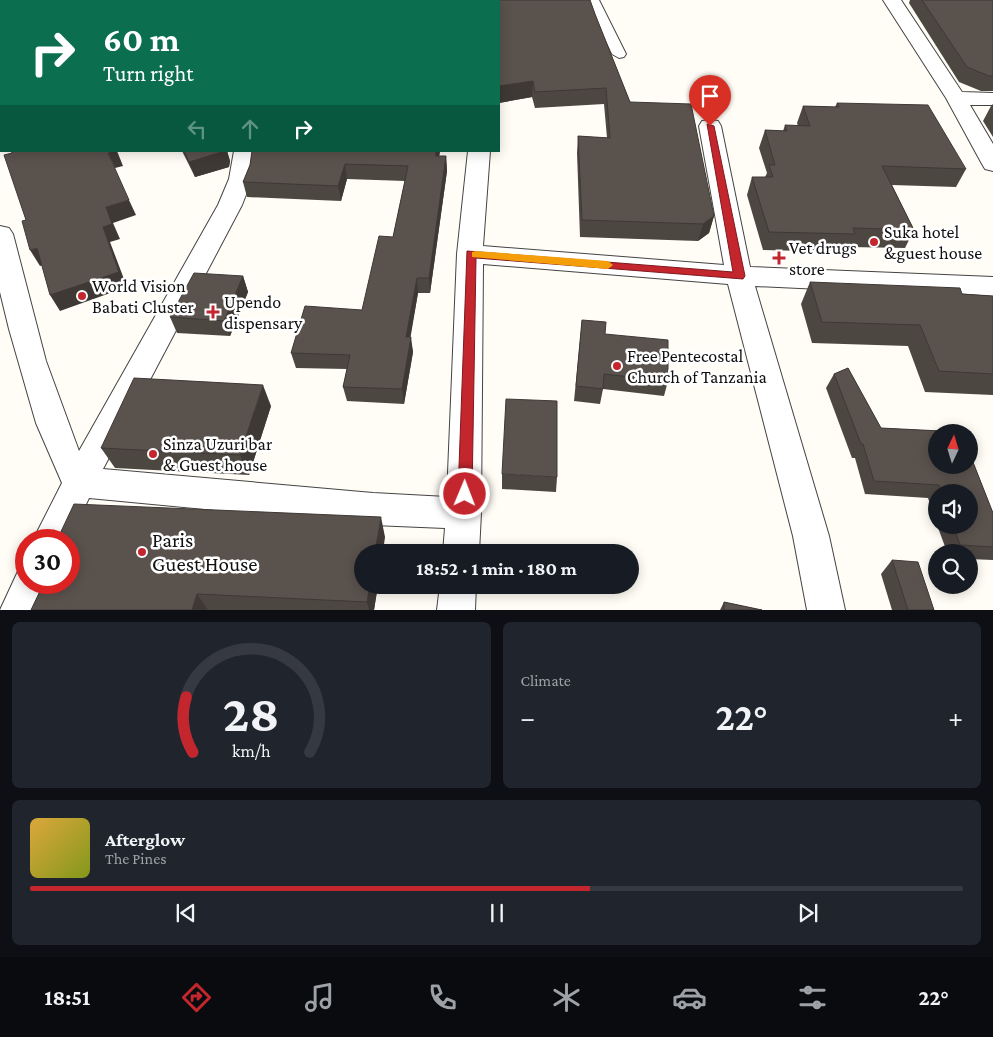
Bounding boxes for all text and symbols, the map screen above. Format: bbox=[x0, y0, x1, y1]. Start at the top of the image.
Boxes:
icon: right bbox=[20, 20, 85, 85]
text: 60 m bbox=[103, 20, 180, 59]
text: Turn right bbox=[103, 61, 194, 86]
pin bbox=[689, 75, 731, 126]
icon: arrive bbox=[696, 82, 724, 110]
icon: left bbox=[183, 115, 211, 143]
icon: ahead bbox=[236, 115, 264, 143]
icon: right bbox=[289, 115, 317, 143]
place label: Suka hotel &guest house bbox=[884, 222, 982, 263]
marker: Suka hotel &guest house bbox=[868, 236, 880, 248]
place label: Vet drugs store bbox=[789, 238, 857, 279]
marker: Vet drugs store bbox=[773, 252, 785, 264]
place label: World Vision Babati Cluster bbox=[92, 276, 195, 317]
marker: World Vision Babati Cluster bbox=[76, 290, 88, 302]
place label: Upendo dispensary bbox=[224, 292, 303, 333]
marker: Upendo dispensary bbox=[206, 305, 220, 319]
place label: Free Pentecostal Church of Tanzania bbox=[627, 346, 767, 387]
marker: Free Pentecostal Church of Tanzania bbox=[611, 360, 623, 372]
north arrow bbox=[928, 424, 978, 474]
map controls bbox=[928, 424, 978, 594]
place label: Sinza Uzuri bar & Guest house bbox=[163, 434, 273, 475]
marker: Sinza Uzuri bar & Guest house bbox=[147, 448, 159, 460]
position arrow bbox=[438, 467, 490, 519]
button: sound bbox=[928, 484, 978, 534]
place label: Paris Guest House bbox=[152, 528, 258, 576]
speed limit sign: 30 bbox=[15, 529, 80, 594]
button: search bbox=[928, 544, 978, 594]
marker: Paris Guest House bbox=[136, 546, 148, 558]
text: 18:52 · 1 min · 180 m bbox=[416, 558, 577, 579]
text: Climate bbox=[521, 672, 571, 689]
text: 28 bbox=[223, 684, 280, 742]
text: 22° bbox=[716, 696, 768, 738]
text: − bbox=[521, 702, 535, 733]
text: + bbox=[948, 702, 963, 733]
text: km/h bbox=[232, 741, 271, 761]
text: Afterglow bbox=[105, 829, 185, 850]
text: The Pines bbox=[105, 850, 166, 867]
icon: previous bbox=[172, 899, 200, 927]
icon: pause bbox=[483, 899, 511, 927]
icon: next bbox=[794, 899, 822, 927]
icon: directions bbox=[179, 980, 214, 1015]
icon: music bbox=[302, 980, 337, 1015]
icon: phone bbox=[425, 980, 460, 1015]
icon: climate bbox=[549, 980, 584, 1015]
icon: car bbox=[672, 980, 707, 1015]
icon: filters bbox=[795, 980, 830, 1015]
text: 18:51 bbox=[44, 985, 90, 1010]
text: 22° bbox=[919, 985, 949, 1010]

